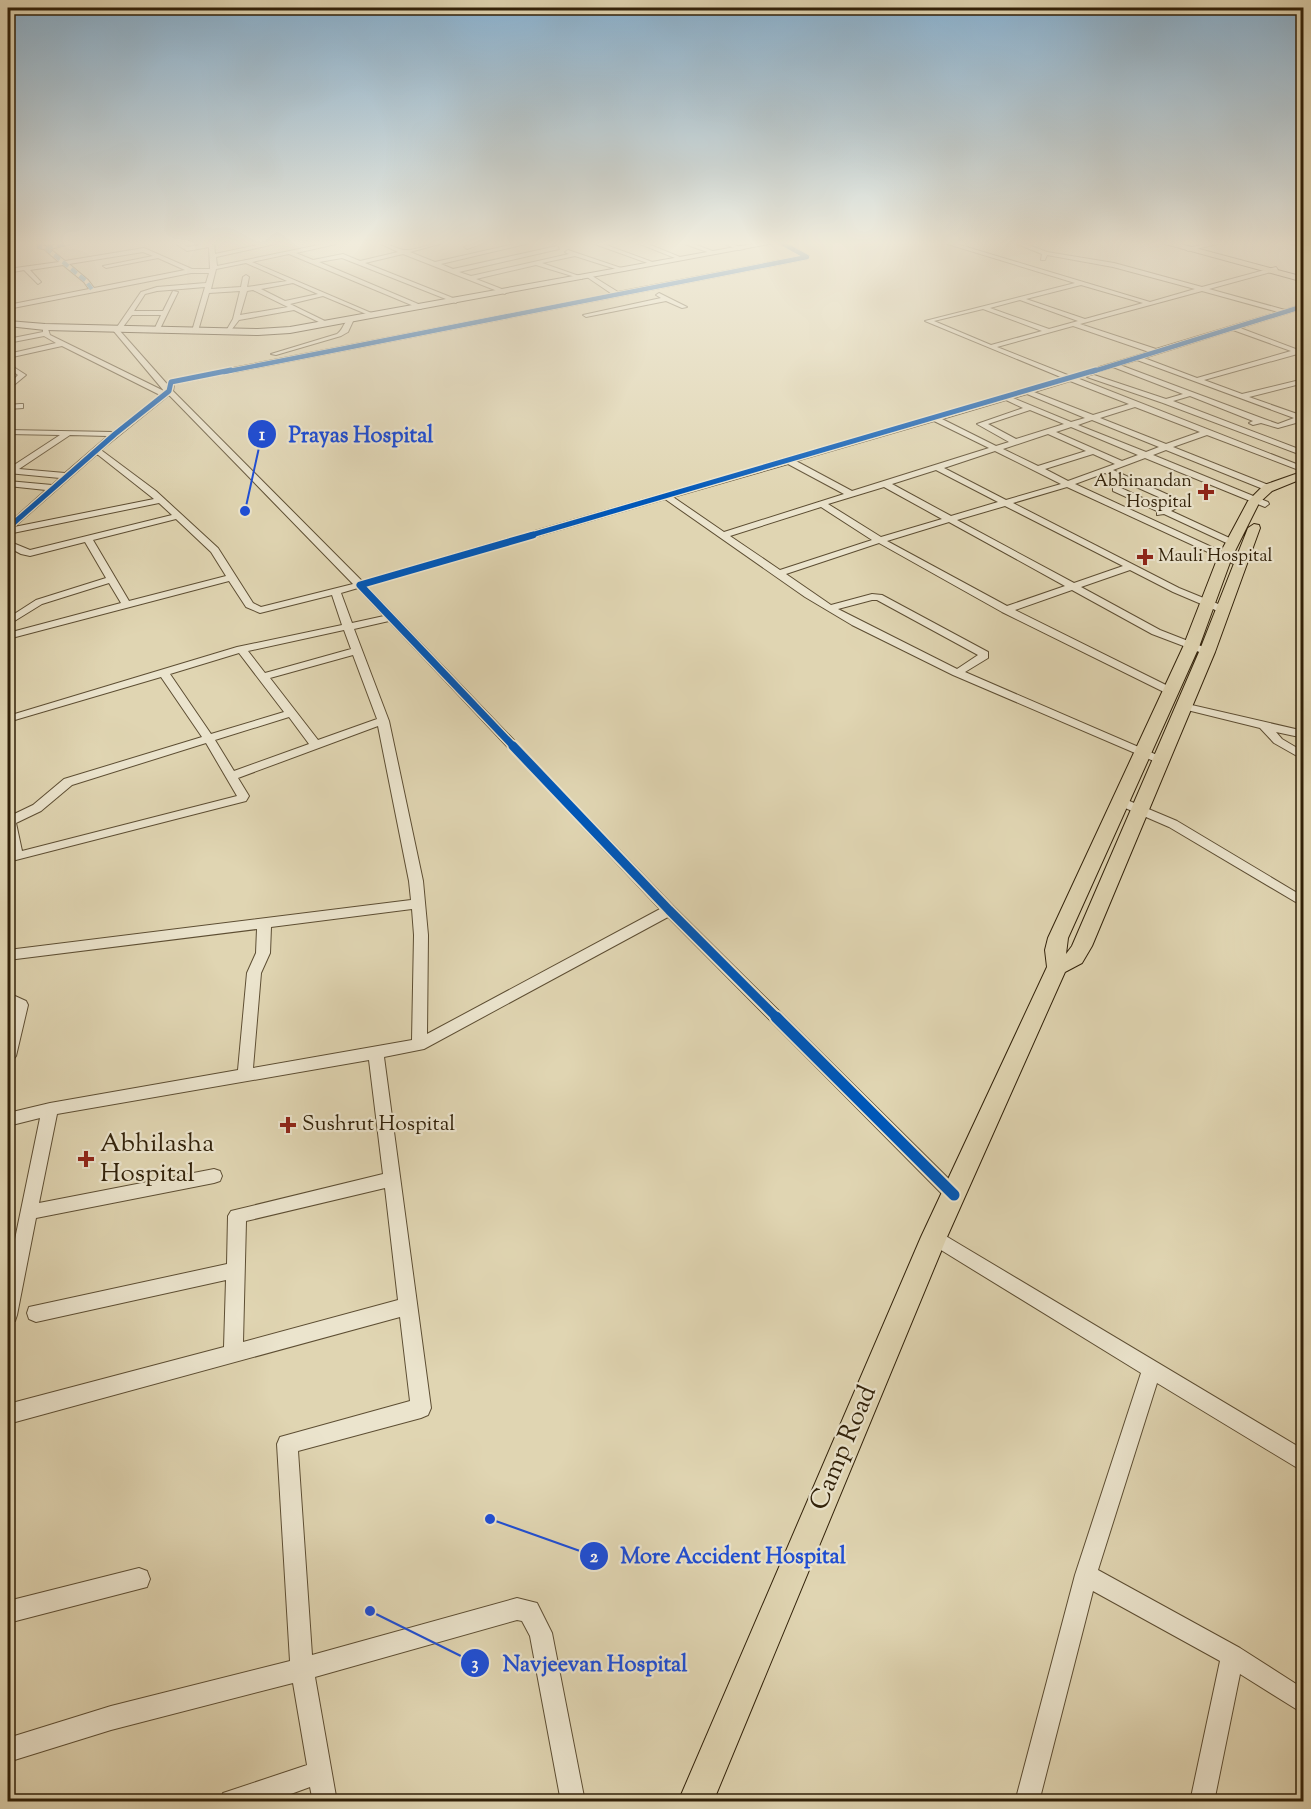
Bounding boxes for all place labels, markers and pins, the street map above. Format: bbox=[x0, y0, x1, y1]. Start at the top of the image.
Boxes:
callout: Prayas Hospital bbox=[247, 414, 446, 454]
place label: Abhinandan Hospital bbox=[1094, 469, 1192, 516]
marker: Abhinandan Hospital bbox=[1197, 483, 1215, 501]
place label: Mauli Hospital bbox=[1158, 544, 1273, 570]
marker: Mauli Hospital bbox=[1136, 548, 1154, 566]
place label: Sushrut Hospital bbox=[302, 1110, 455, 1140]
marker: Sushrut Hospital bbox=[279, 1116, 297, 1134]
place label: Abhilasha Hospital bbox=[100, 1126, 214, 1193]
marker: Abhilasha Hospital bbox=[77, 1150, 95, 1168]
callout: More Accident Hospital bbox=[579, 1536, 858, 1576]
callout: Navjeevan Hospital bbox=[460, 1643, 699, 1683]

